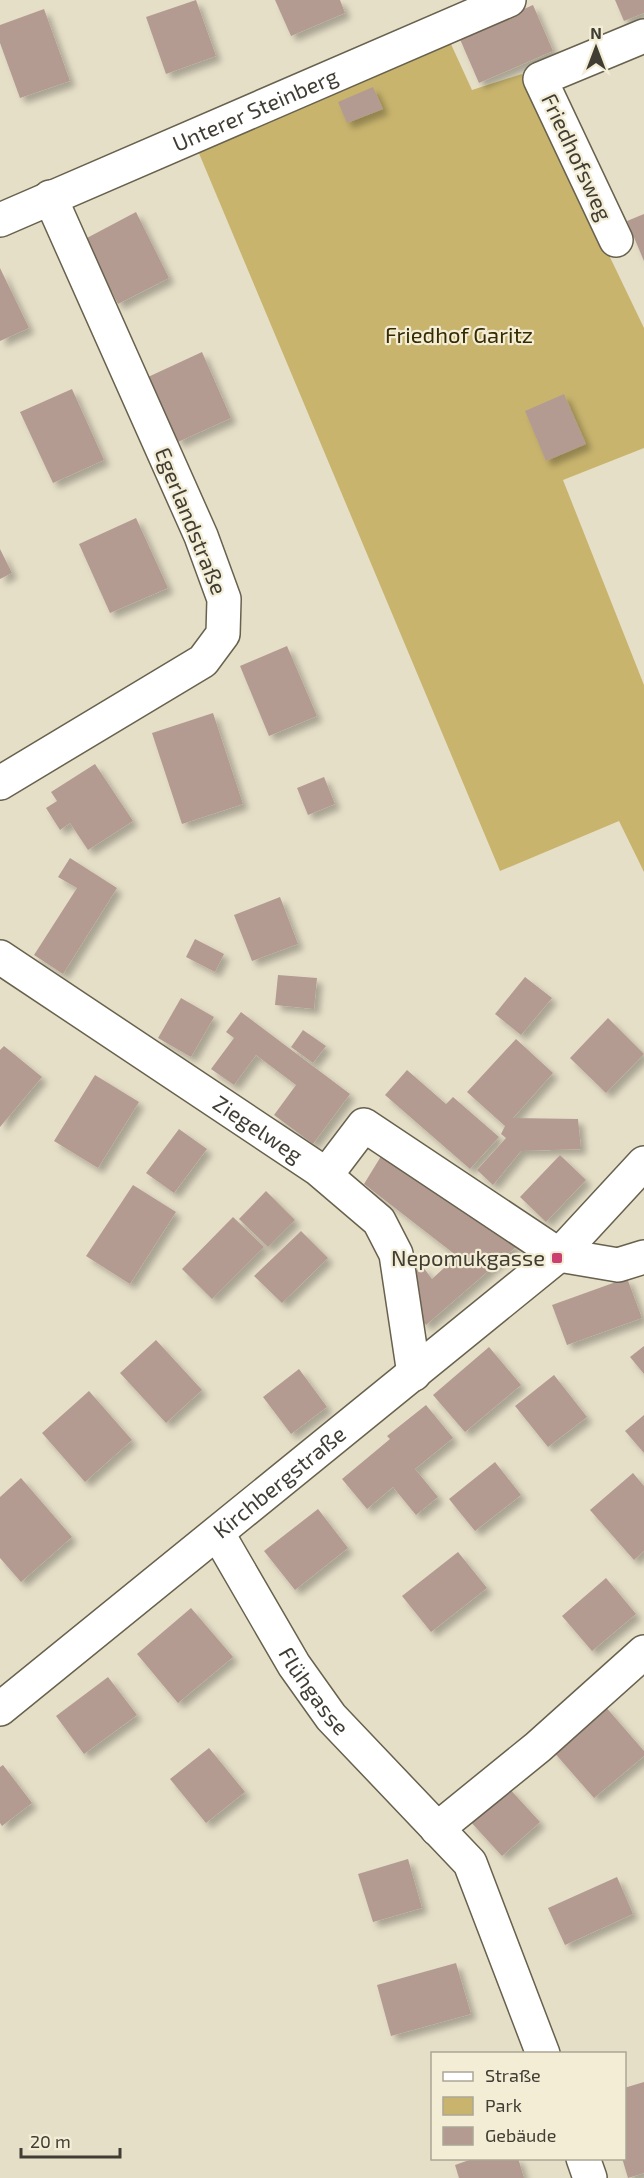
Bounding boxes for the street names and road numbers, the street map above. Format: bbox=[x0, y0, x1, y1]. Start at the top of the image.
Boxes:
street label: Unterer Steinberg bbox=[168, 62, 341, 156]
street label: Friedhofsweg bbox=[537, 89, 619, 224]
street label: Egerlandstraße bbox=[151, 443, 233, 598]
street label: Ziegelweg bbox=[209, 1089, 308, 1167]
street label: Kirchbergstraße bbox=[207, 1420, 350, 1543]
street label: Flühgasse bbox=[274, 1642, 355, 1740]

